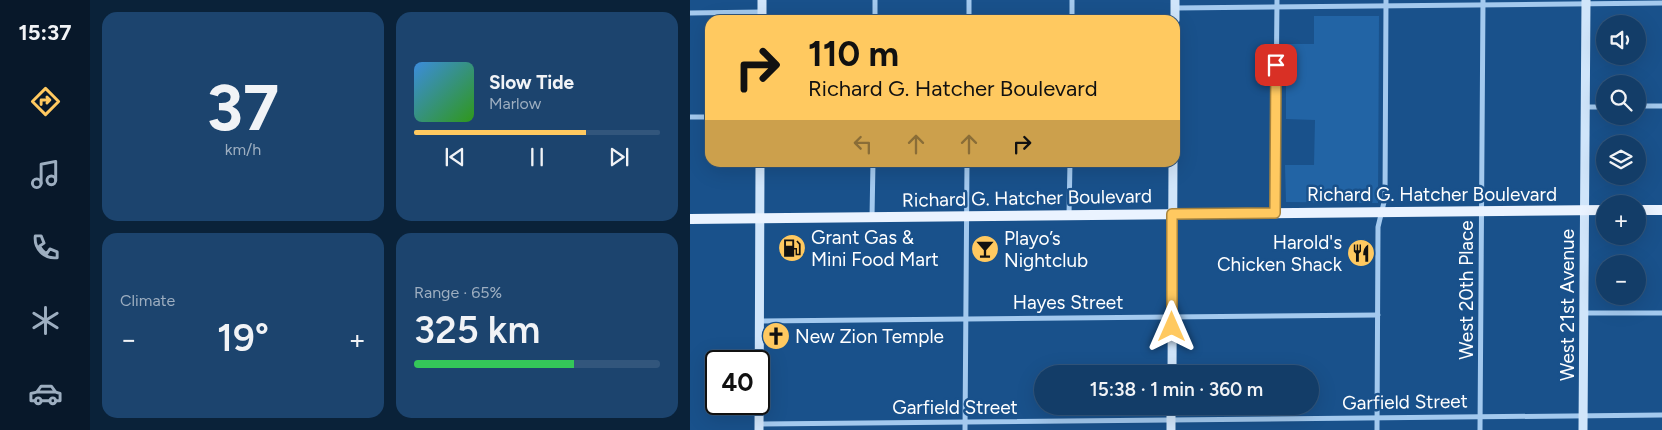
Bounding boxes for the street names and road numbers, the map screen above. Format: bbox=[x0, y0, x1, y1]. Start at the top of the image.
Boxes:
street label: Richard G. Hatcher Boulevard bbox=[1307, 183, 1557, 206]
street label: Richard G. Hatcher Boulevard bbox=[902, 184, 1152, 212]
street label: West 20th Place bbox=[1455, 220, 1478, 360]
street label: West 21st Avenue bbox=[1556, 229, 1579, 381]
street label: Hayes Street bbox=[1013, 291, 1123, 314]
street label: Garfield Street bbox=[1342, 389, 1468, 415]
street label: Garfield Street bbox=[892, 396, 1018, 419]

